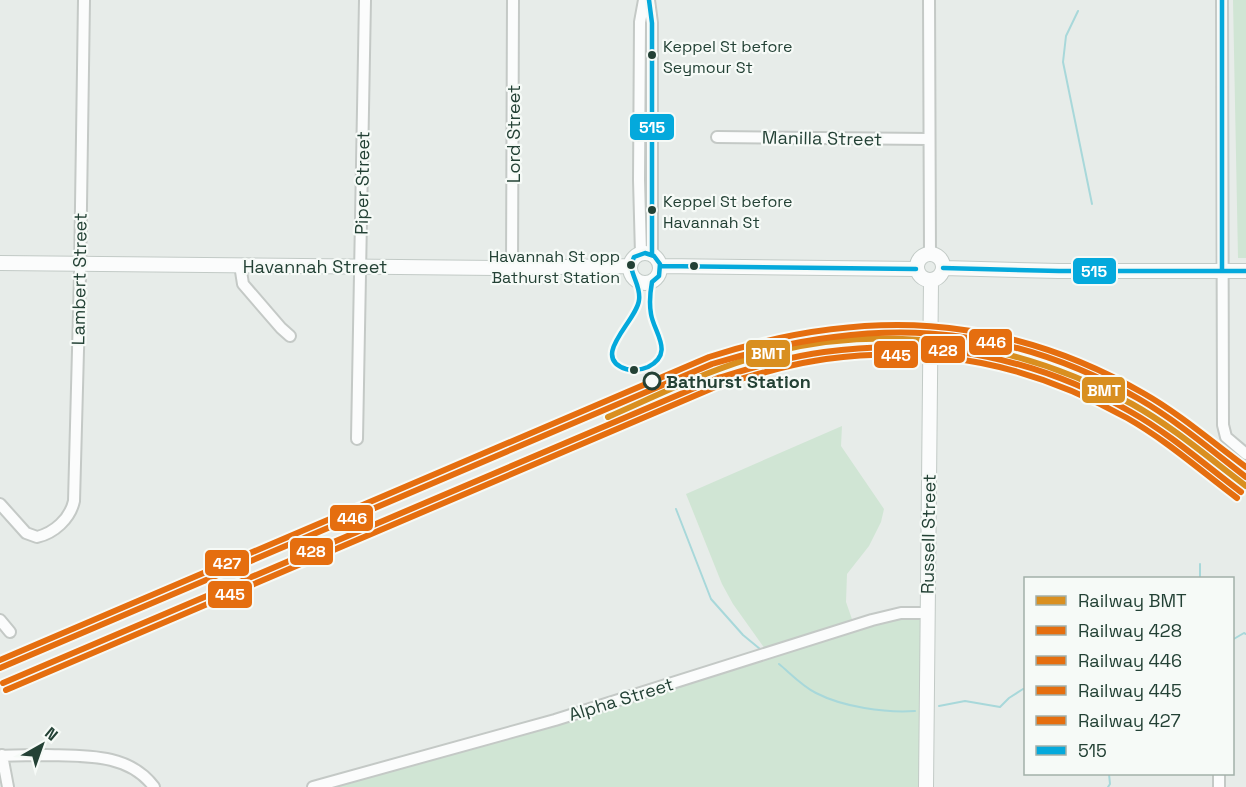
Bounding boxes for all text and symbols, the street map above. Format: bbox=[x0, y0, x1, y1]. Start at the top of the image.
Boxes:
place label: Keppel St before Seymour St bbox=[663, 36, 793, 78]
marker: Keppel St before Seymour St bbox=[646, 49, 658, 61]
street label: Lord Street bbox=[502, 85, 525, 183]
line badge: 515 bbox=[629, 113, 675, 141]
text: 515 bbox=[639, 117, 665, 138]
street label: Manilla Street bbox=[762, 125, 882, 151]
street label: Piper Street bbox=[350, 131, 374, 235]
place label: Keppel St before Havannah St bbox=[663, 191, 793, 233]
marker: Keppel St before Havannah St bbox=[646, 204, 658, 216]
street label: Lambert Street bbox=[66, 213, 92, 345]
place label: Havannah St opp Bathurst Station bbox=[489, 246, 620, 288]
street label: Havannah Street bbox=[243, 255, 387, 278]
line badge: 515 bbox=[1072, 257, 1117, 285]
marker: Havannah St opp Bathurst Station bbox=[625, 259, 637, 271]
unlabelled marker bbox=[688, 260, 700, 272]
text: 515 bbox=[1081, 261, 1107, 282]
line badge: 446 bbox=[968, 328, 1013, 356]
text: 446 bbox=[976, 332, 1006, 353]
line badge: 428 bbox=[920, 335, 966, 364]
line badge: BMT bbox=[745, 339, 791, 368]
line badge: 445 bbox=[873, 340, 919, 369]
text: 428 bbox=[928, 340, 958, 361]
text: BMT bbox=[751, 343, 786, 364]
text: 445 bbox=[881, 345, 911, 366]
unlabelled marker bbox=[628, 364, 640, 376]
place label: Bathurst Station bbox=[666, 370, 811, 393]
marker: Bathurst Station bbox=[643, 372, 661, 390]
line badge: BMT bbox=[1081, 376, 1126, 404]
text: BMT bbox=[1087, 380, 1122, 401]
street label: Russell Street bbox=[915, 474, 941, 594]
line badge: 446 bbox=[329, 504, 374, 532]
text: 446 bbox=[337, 508, 367, 529]
line badge: 428 bbox=[289, 537, 334, 566]
text: 428 bbox=[296, 541, 326, 562]
line badge: 427 bbox=[204, 549, 250, 577]
text: 427 bbox=[213, 553, 241, 574]
legend bbox=[1024, 577, 1234, 775]
line badge: 445 bbox=[207, 580, 253, 609]
text: 445 bbox=[215, 584, 245, 605]
text: Railway BMT bbox=[1078, 589, 1187, 612]
text: Railway 428 bbox=[1078, 619, 1182, 642]
text: Railway 446 bbox=[1078, 649, 1182, 672]
street label: Alpha Street bbox=[566, 672, 676, 726]
text: Railway 445 bbox=[1078, 679, 1182, 702]
text: Railway 427 bbox=[1078, 709, 1181, 732]
north arrow bbox=[12, 715, 72, 775]
text: N bbox=[40, 722, 62, 745]
text: 515 bbox=[1078, 739, 1107, 762]

